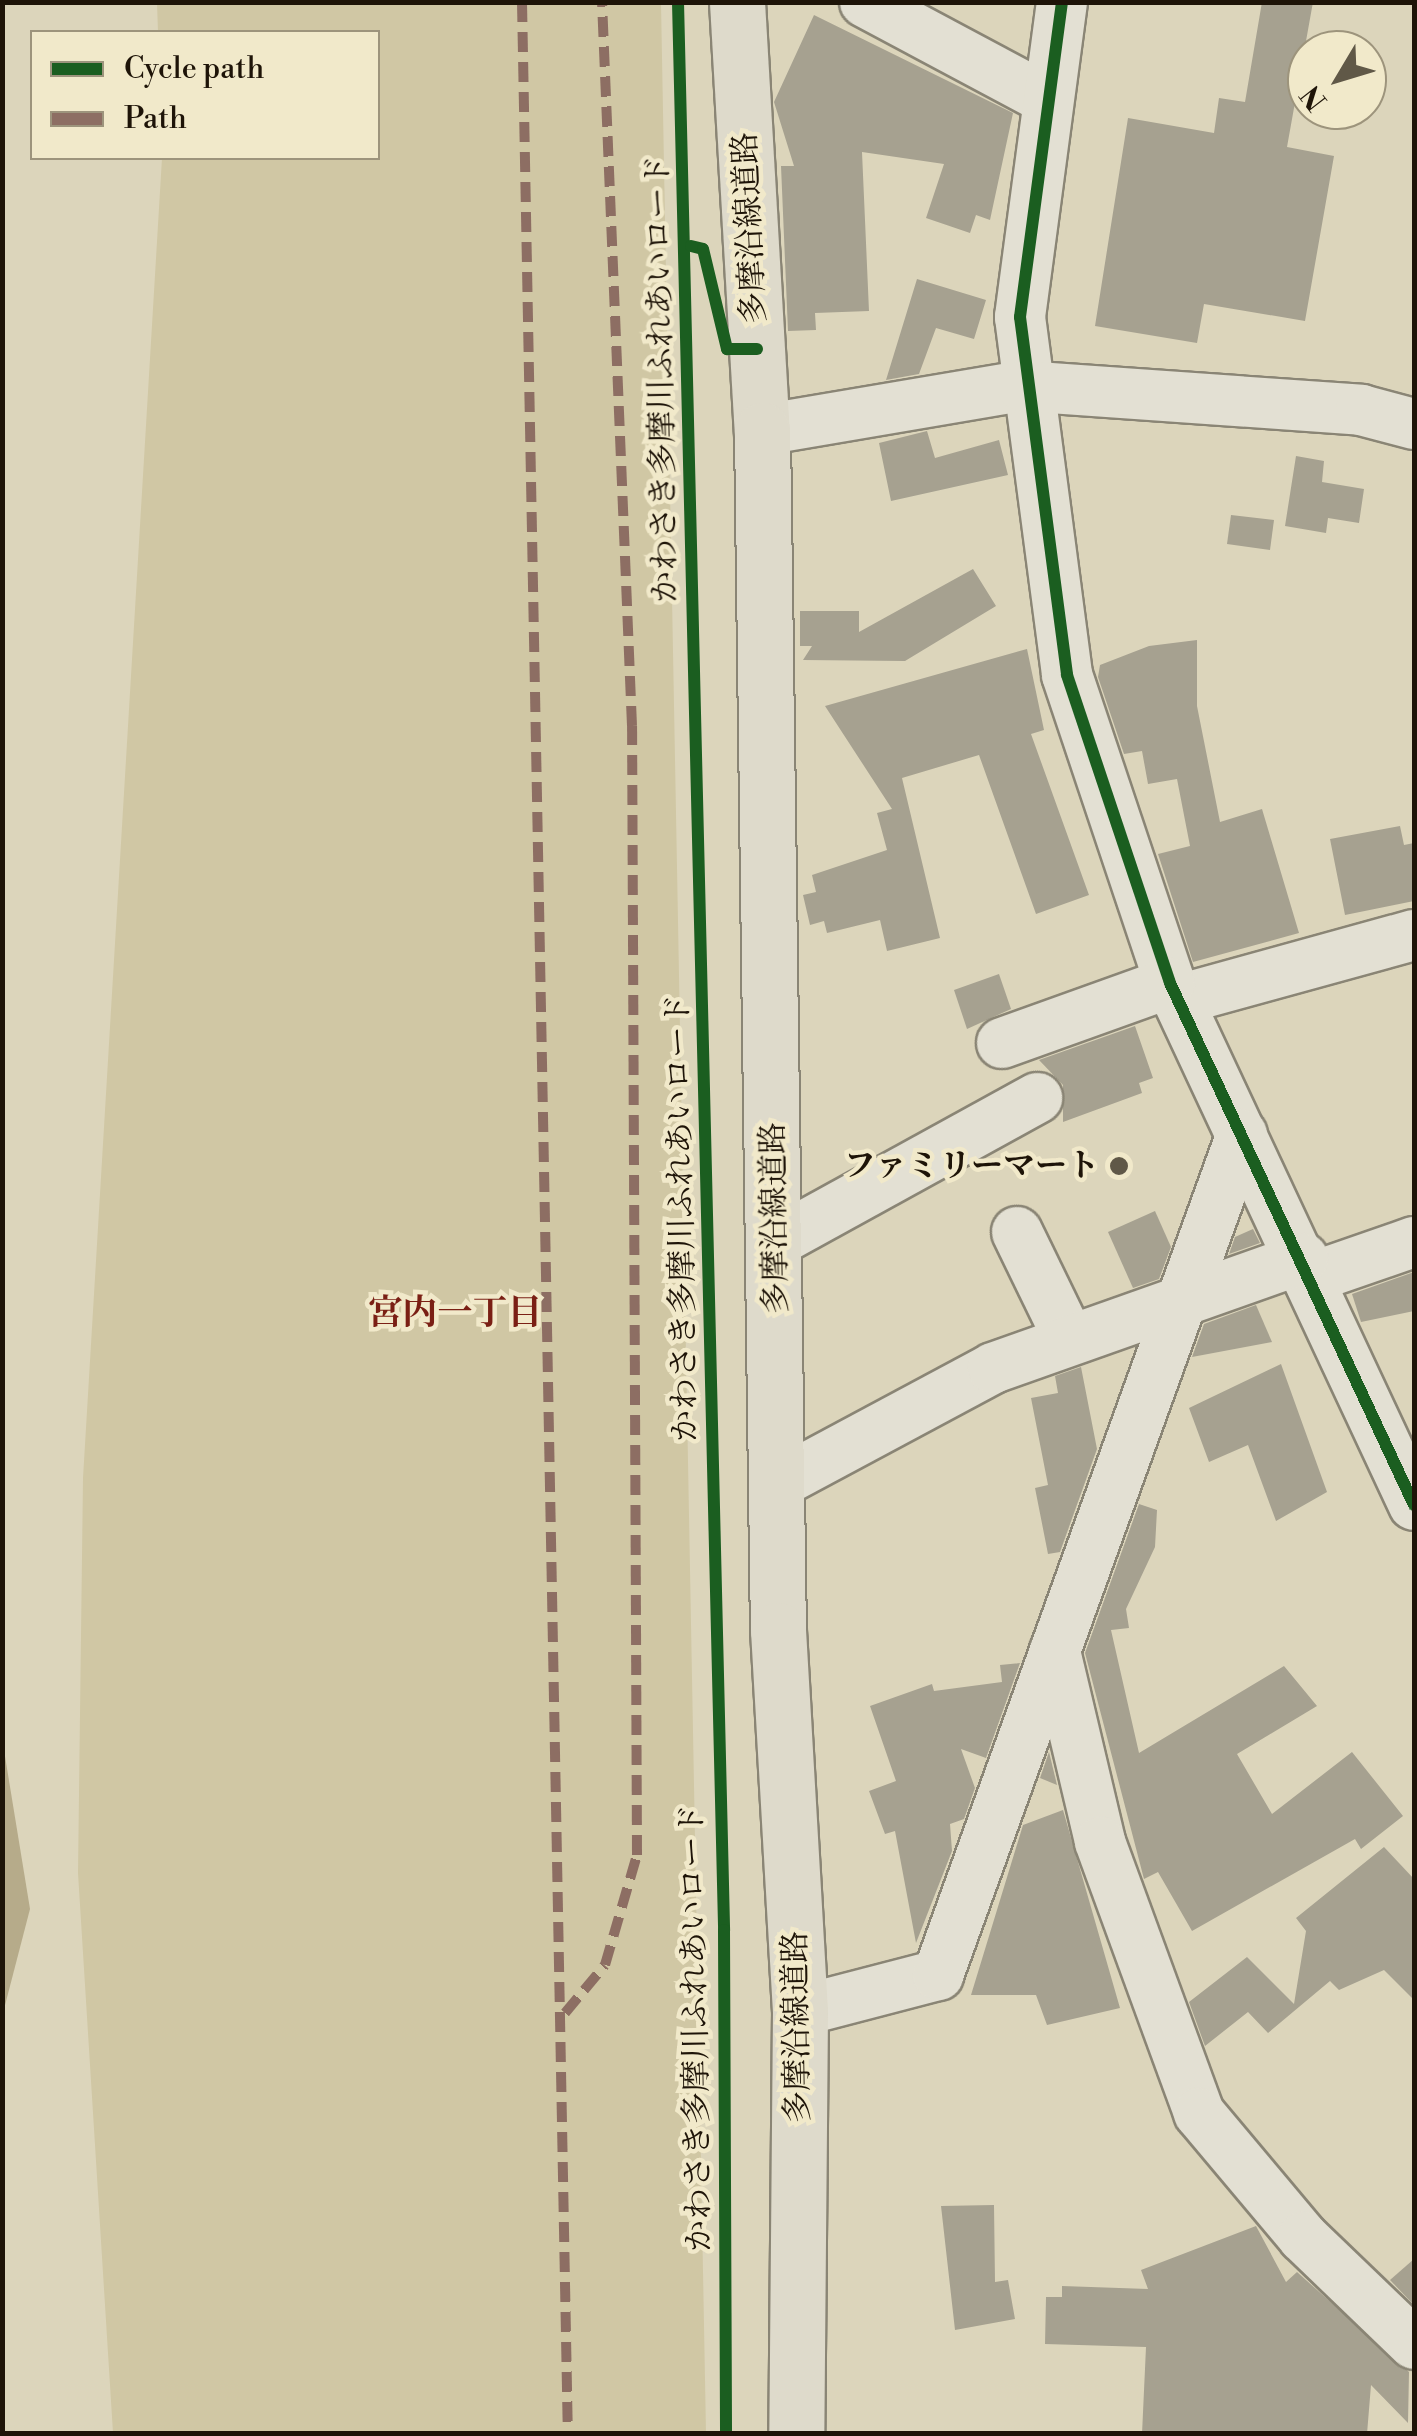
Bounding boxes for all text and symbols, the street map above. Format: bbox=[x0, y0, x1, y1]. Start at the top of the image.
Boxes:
legend bbox=[30, 30, 380, 160]
north arrow bbox=[1287, 30, 1387, 130]
text: Cycle path bbox=[124, 50, 264, 88]
text: N bbox=[1294, 78, 1335, 117]
text: Path bbox=[124, 100, 187, 138]
street label: 多摩沿線道路 bbox=[726, 131, 774, 325]
street label: かわさき多摩川ふれあいロード bbox=[639, 155, 685, 603]
street label: かわさき多摩川ふれあいロード bbox=[659, 994, 705, 1442]
street label: 多摩沿線道路 bbox=[754, 1122, 796, 1314]
place label: ファミリーマート bbox=[843, 1147, 1099, 1185]
marker: ファミリーマート bbox=[1108, 1155, 1130, 1177]
district label: 宮内一丁目 bbox=[368, 1293, 542, 1335]
street label: かわさき多摩川ふれあいロード bbox=[673, 1804, 719, 2252]
street label: 多摩沿線道路 bbox=[776, 1931, 818, 2123]

